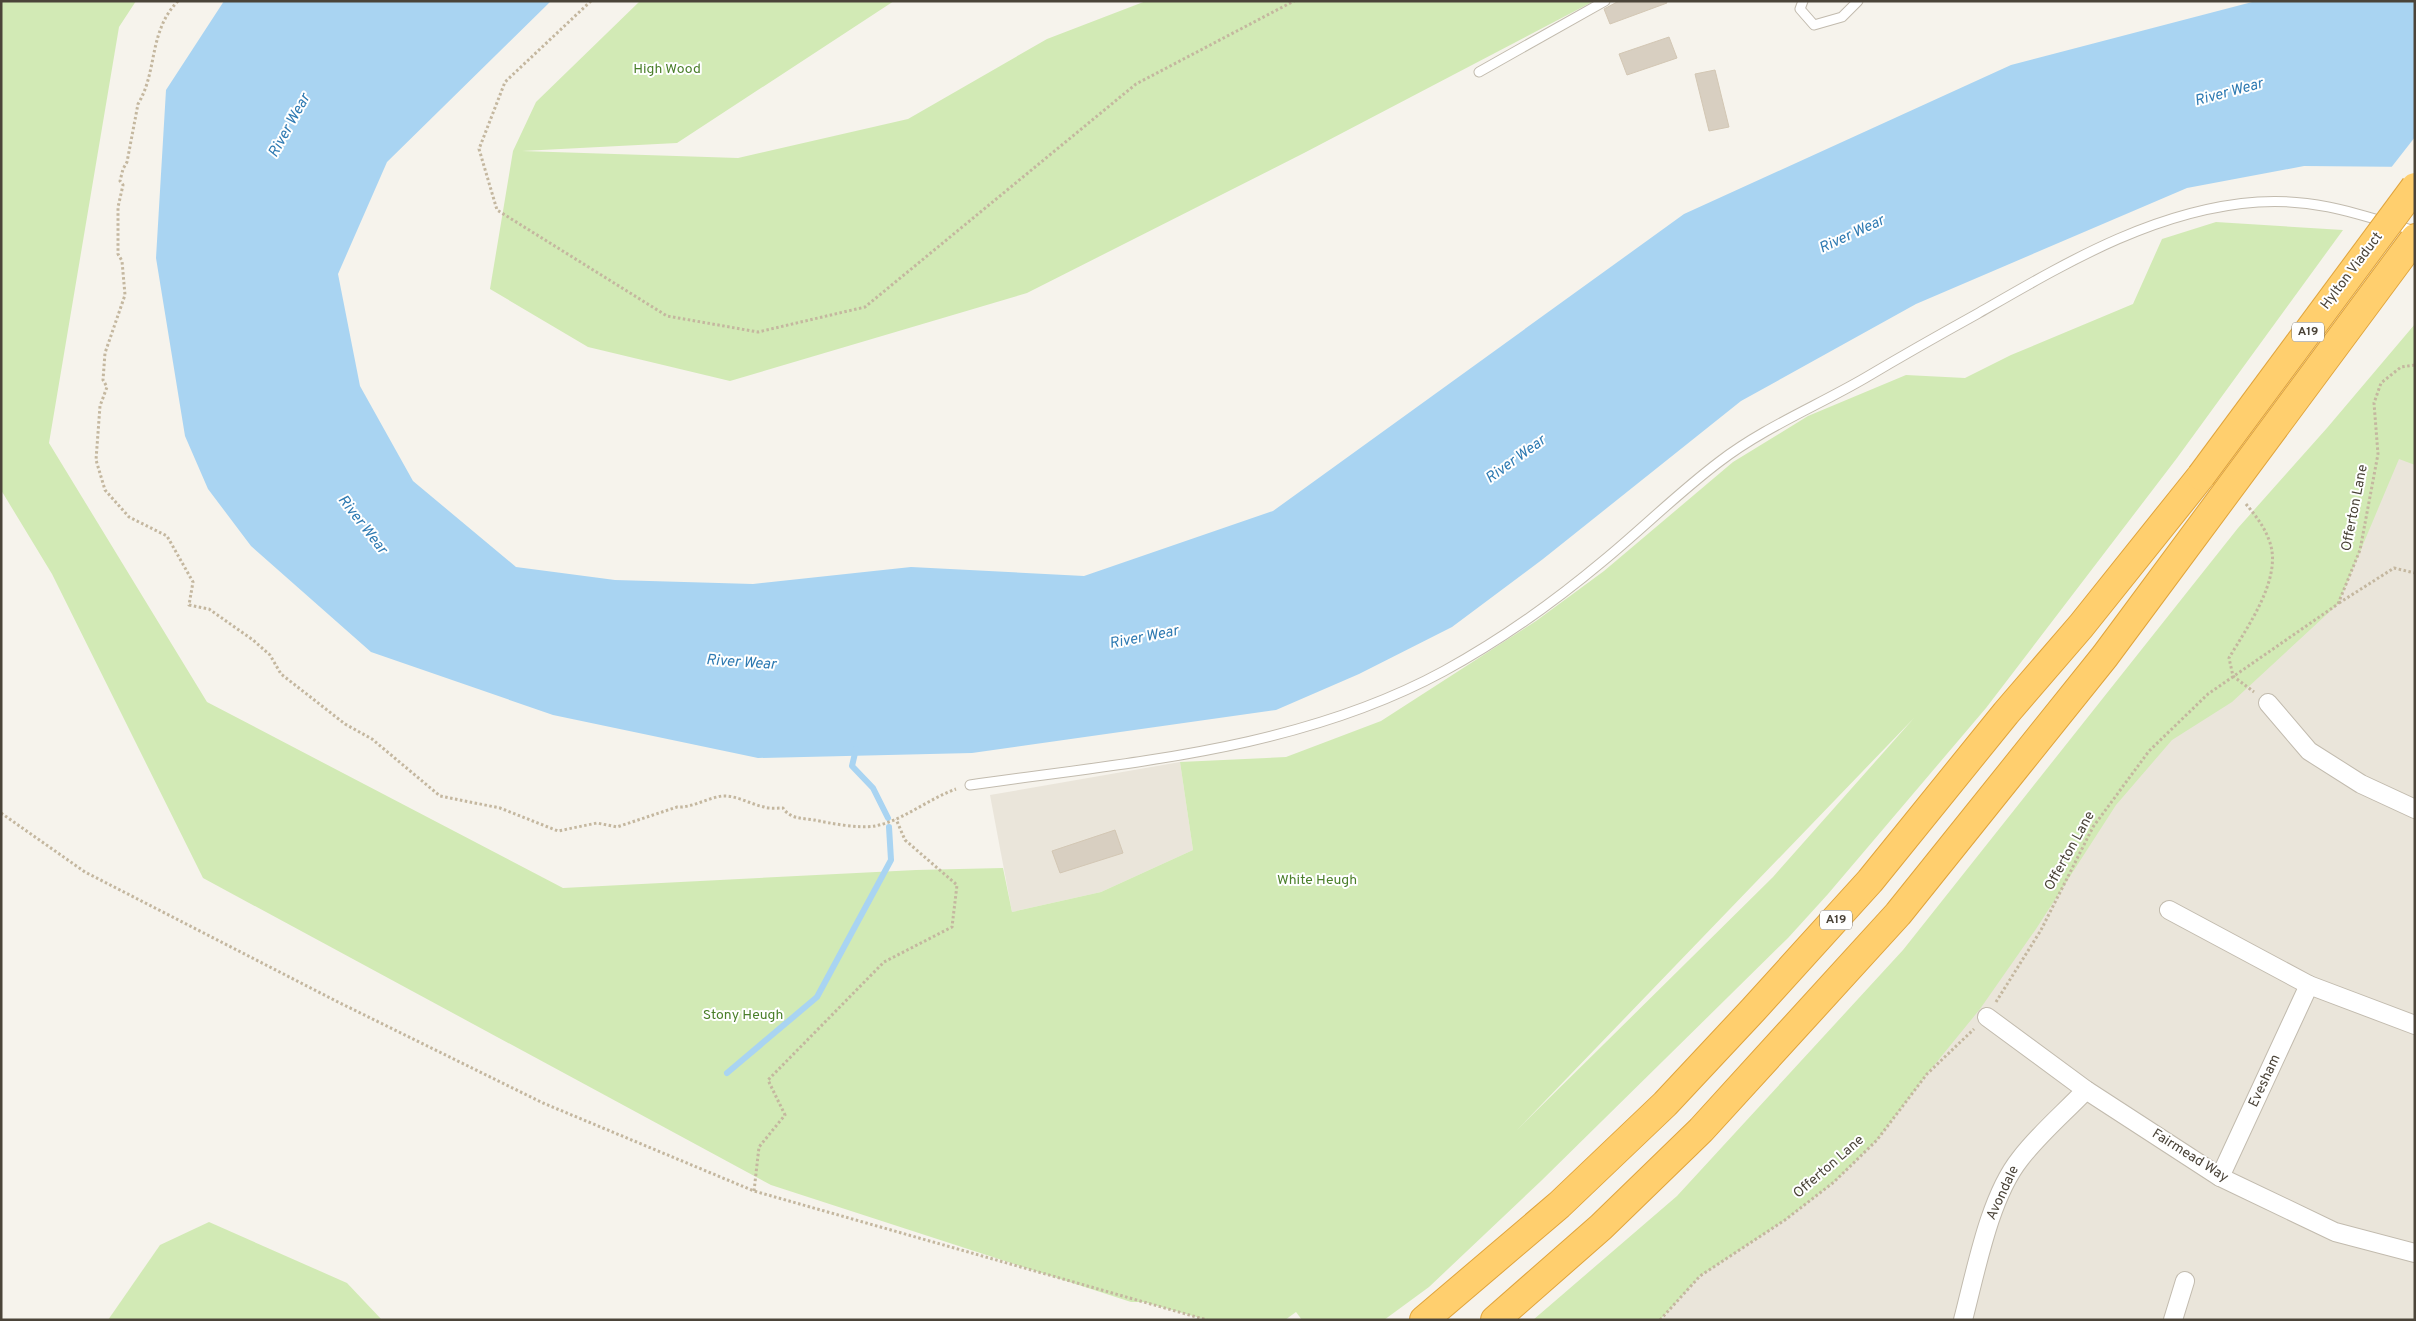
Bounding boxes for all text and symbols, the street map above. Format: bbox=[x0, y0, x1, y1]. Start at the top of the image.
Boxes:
park label: High Wood bbox=[633, 61, 701, 78]
water label: River Wear bbox=[2193, 74, 2266, 111]
water label: River Wear bbox=[265, 90, 316, 161]
water label: River Wear bbox=[1816, 211, 1889, 258]
street label: Hylton Viaduct bbox=[2317, 229, 2387, 313]
road number: A19 bbox=[2292, 322, 2324, 342]
water label: River Wear bbox=[1482, 431, 1551, 488]
street label: Offerton Lane bbox=[2338, 463, 2372, 553]
water label: River Wear bbox=[333, 492, 392, 559]
water label: River Wear bbox=[1108, 622, 1181, 654]
water label: River Wear bbox=[705, 651, 778, 675]
street label: Offerton Lane bbox=[2041, 808, 2099, 894]
park label: White Heugh bbox=[1277, 872, 1357, 889]
road number: A19 bbox=[1820, 910, 1852, 930]
park label: Stony Heugh bbox=[703, 1007, 783, 1024]
street label: Evesham bbox=[2245, 1052, 2285, 1110]
street label: Fairmead Way bbox=[2149, 1126, 2231, 1186]
street label: Offerton Lane bbox=[1790, 1132, 1868, 1202]
street label: Avondale bbox=[1983, 1163, 2023, 1223]

